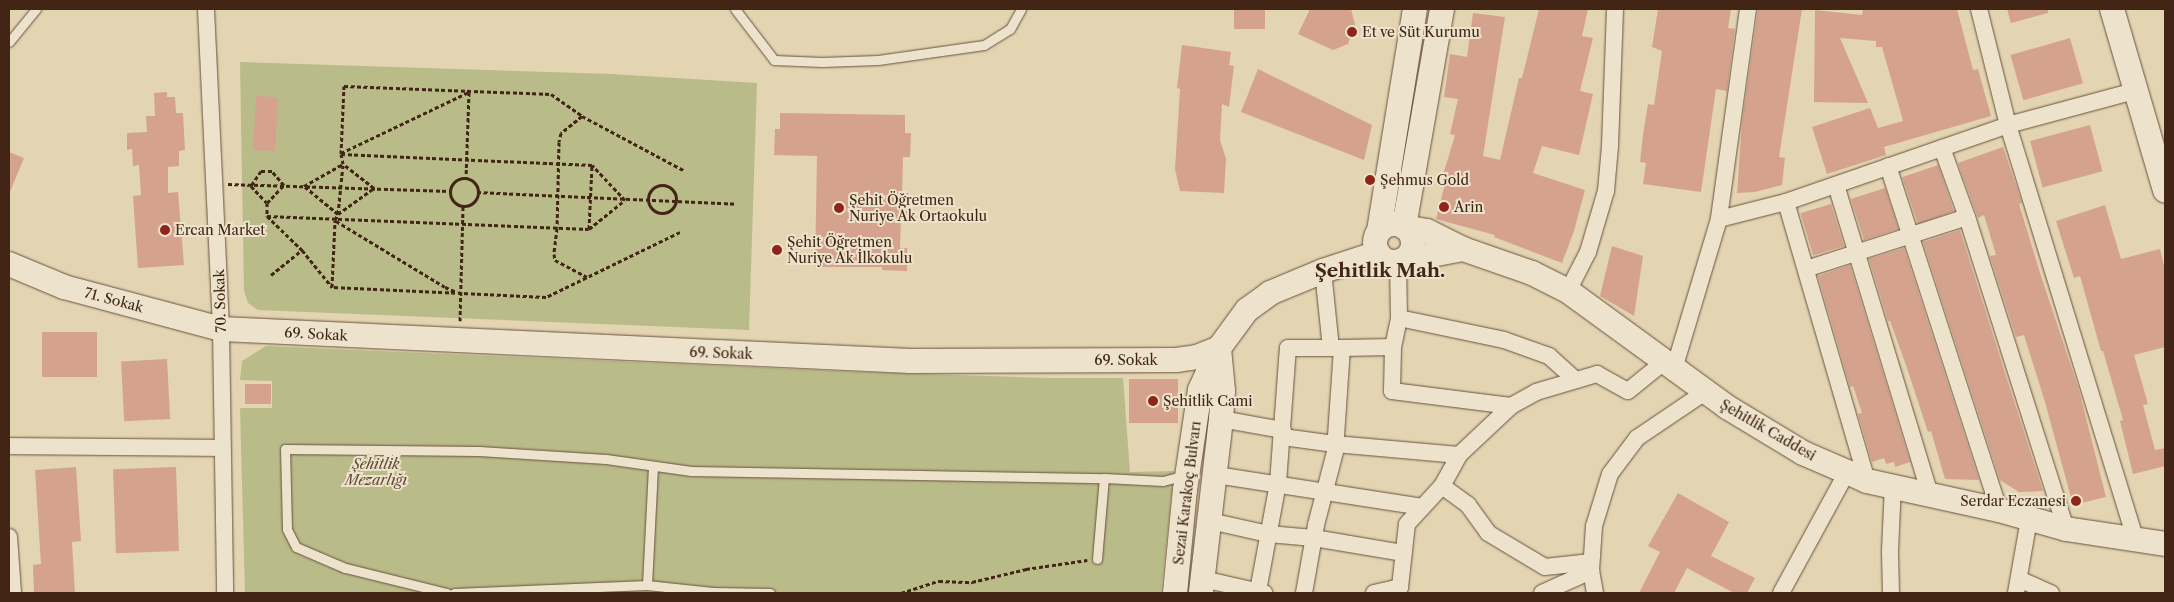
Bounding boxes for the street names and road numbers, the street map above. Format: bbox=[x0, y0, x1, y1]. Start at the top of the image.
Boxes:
street label: 70. Sokak bbox=[211, 269, 229, 333]
street label: 71. Sokak bbox=[83, 284, 145, 316]
street label: 69. Sokak bbox=[284, 324, 348, 344]
street label: 69. Sokak bbox=[689, 343, 753, 363]
street label: 69. Sokak bbox=[1094, 352, 1158, 368]
street label: Şehitlik Caddesi bbox=[1717, 396, 1819, 464]
street label: Sezai Karakoç Bulvarı bbox=[1170, 420, 1204, 566]

